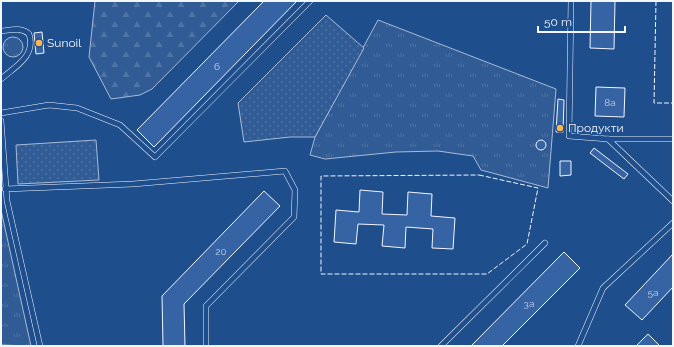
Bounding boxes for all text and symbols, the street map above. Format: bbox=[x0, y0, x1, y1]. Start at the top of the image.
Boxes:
scale bar bbox=[538, 8, 625, 34]
text: 50 m bbox=[544, 15, 572, 29]
place label: Sunoil bbox=[47, 36, 82, 50]
marker: Sunoil bbox=[34, 38, 44, 48]
house number: 6 bbox=[214, 61, 220, 72]
house number: 8а bbox=[604, 97, 616, 108]
place label: Продукти bbox=[568, 121, 624, 135]
marker: Продукти bbox=[555, 123, 565, 133]
house number: 20 bbox=[215, 246, 227, 257]
house number: 5а bbox=[648, 287, 658, 298]
house number: 3а bbox=[524, 298, 534, 309]

